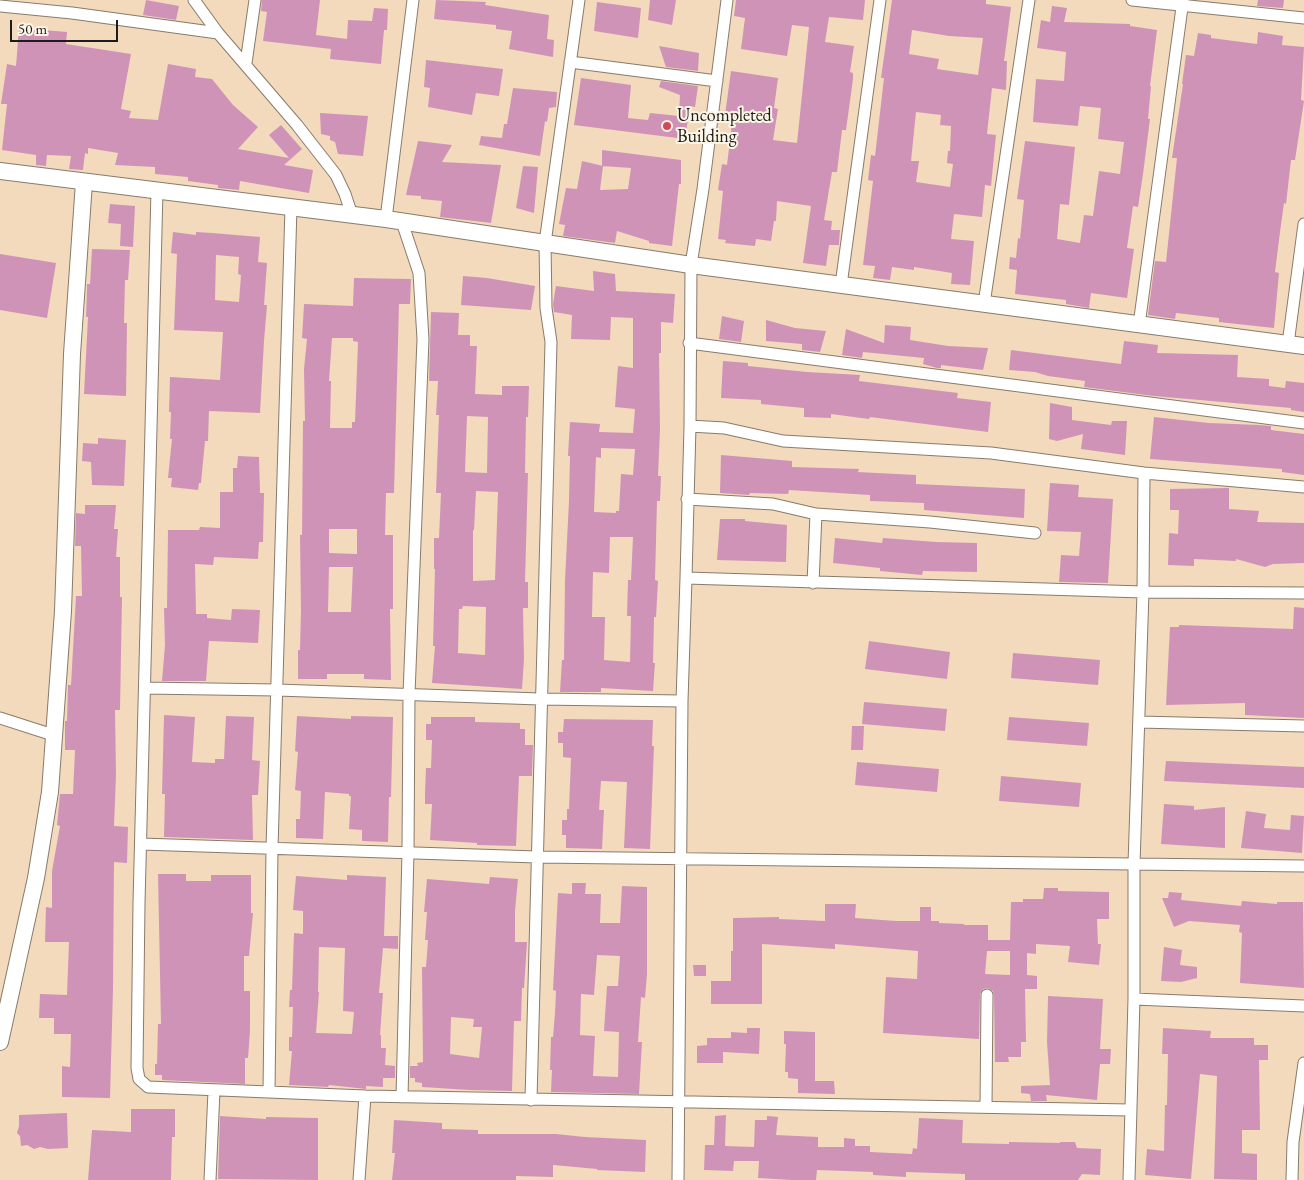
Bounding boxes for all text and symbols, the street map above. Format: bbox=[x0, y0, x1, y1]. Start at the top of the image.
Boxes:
scale bar bbox=[12, 10, 120, 42]
text: 50 m bbox=[18, 19, 47, 38]
place label: Uncompleted Building bbox=[677, 105, 772, 148]
marker: Uncompleted Building bbox=[661, 120, 673, 132]

